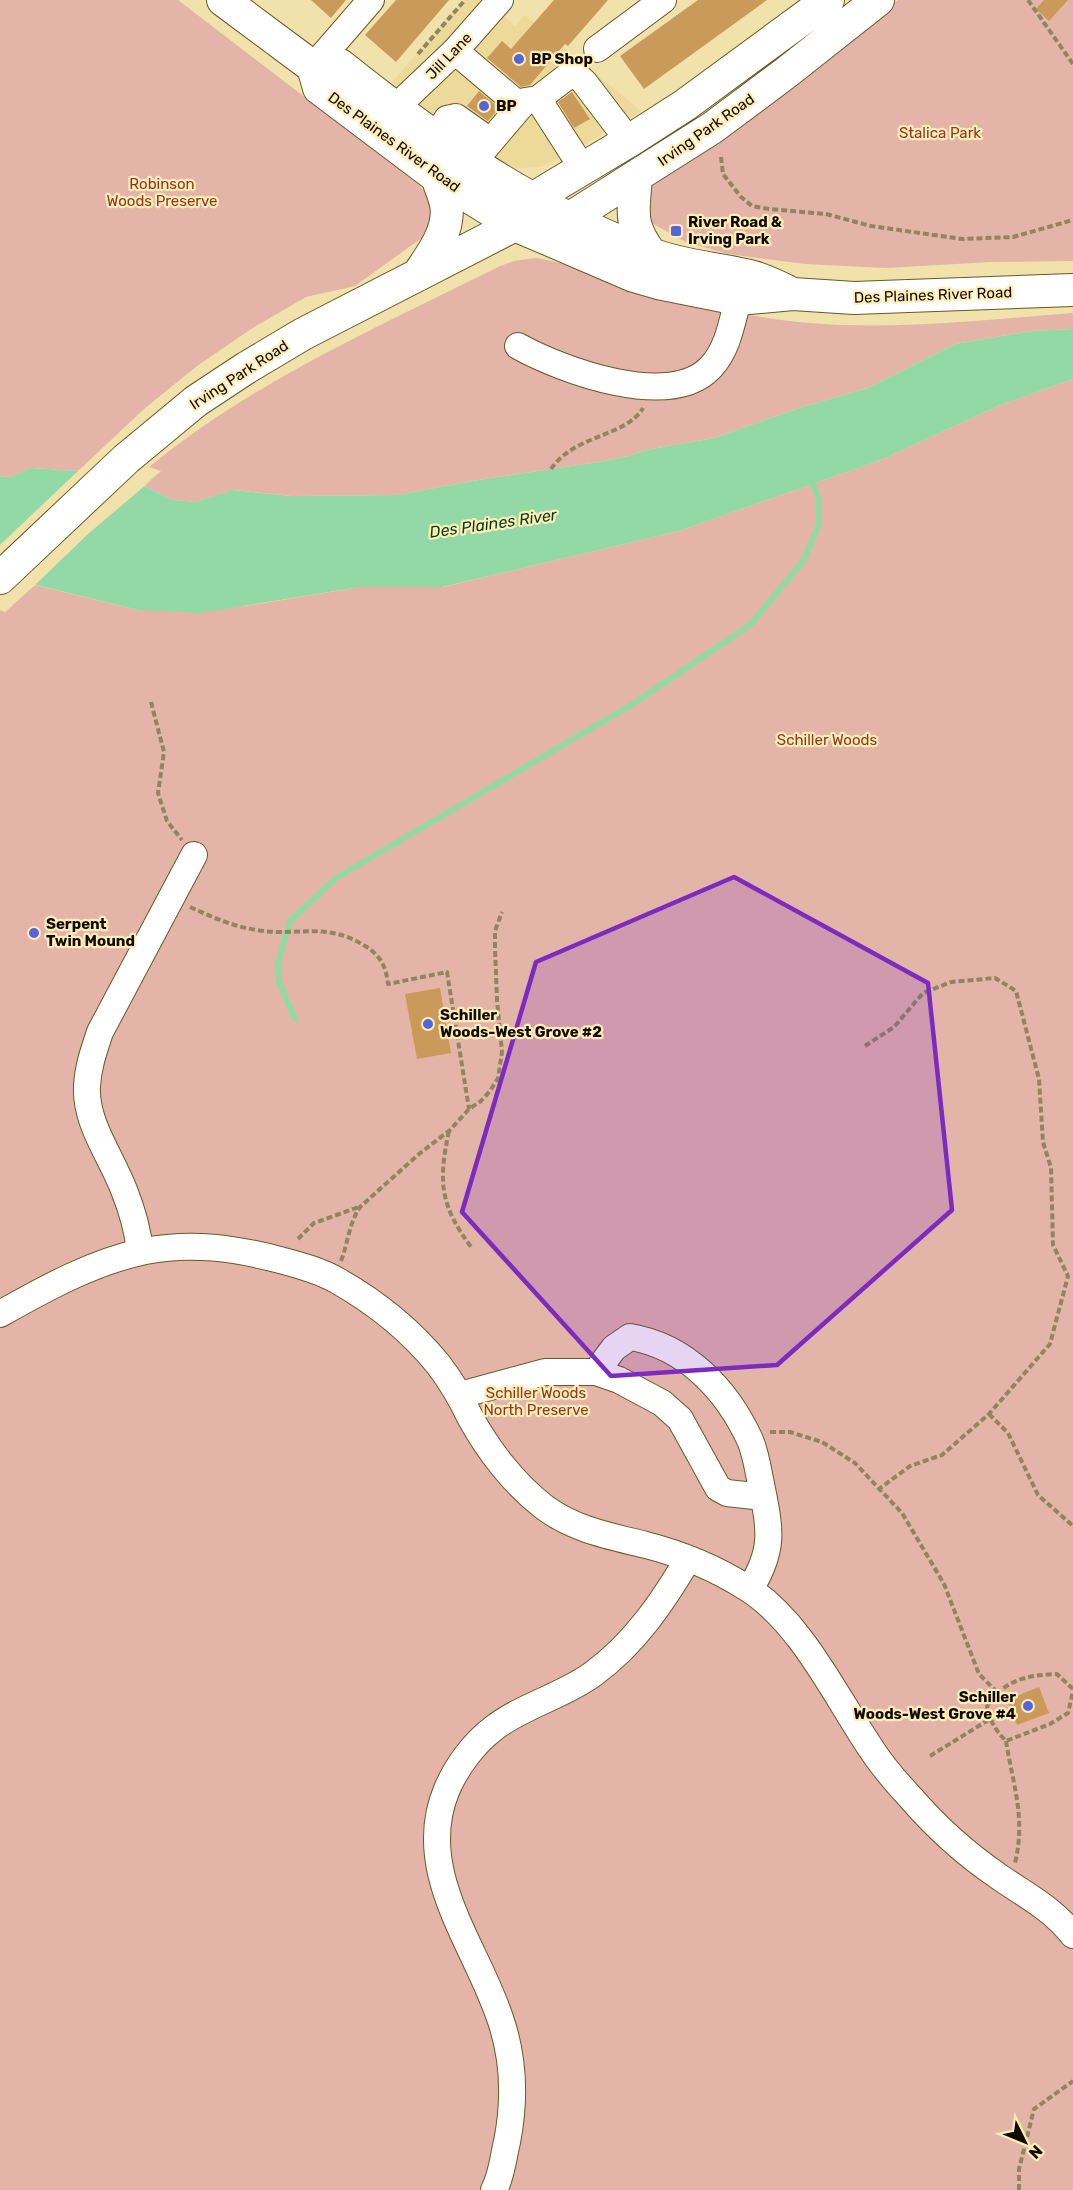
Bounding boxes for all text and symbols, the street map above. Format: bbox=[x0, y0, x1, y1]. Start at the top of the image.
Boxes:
street label: Jill Lane bbox=[422, 29, 476, 83]
place label: BP Shop bbox=[531, 50, 593, 68]
marker: BP Shop bbox=[512, 52, 526, 66]
street label: Des Plaines River Road bbox=[325, 88, 463, 196]
street label: Irving Park Road bbox=[654, 90, 758, 170]
place label: BP bbox=[496, 97, 517, 115]
marker: BP bbox=[477, 99, 491, 113]
park label: Stalica Park bbox=[899, 124, 981, 142]
park label: Robinson Woods Preserve bbox=[107, 175, 217, 210]
place label: River Road & Irving Park bbox=[688, 213, 782, 248]
marker: River Road & Irving Park bbox=[669, 224, 683, 238]
street label: Des Plaines River Road bbox=[853, 283, 1013, 307]
street label: Irving Park Road bbox=[186, 336, 292, 414]
water label: Des Plaines River bbox=[428, 505, 559, 542]
park label: Schiller Woods bbox=[777, 731, 878, 749]
place label: Serpent Twin Mound bbox=[46, 915, 135, 950]
marker: Serpent Twin Mound bbox=[27, 926, 41, 940]
place label: Schiller Woods-West Grove #2 bbox=[440, 1006, 602, 1041]
marker: Schiller Woods-West Grove #2 bbox=[421, 1017, 435, 1031]
park label: Schiller Woods North Preserve bbox=[483, 1384, 589, 1419]
place label: Schiller Woods-West Grove #4 bbox=[854, 1688, 1016, 1723]
marker: Schiller Woods-West Grove #4 bbox=[1021, 1699, 1035, 1713]
north arrow bbox=[995, 2112, 1055, 2172]
text: N bbox=[1025, 2141, 1046, 2163]

